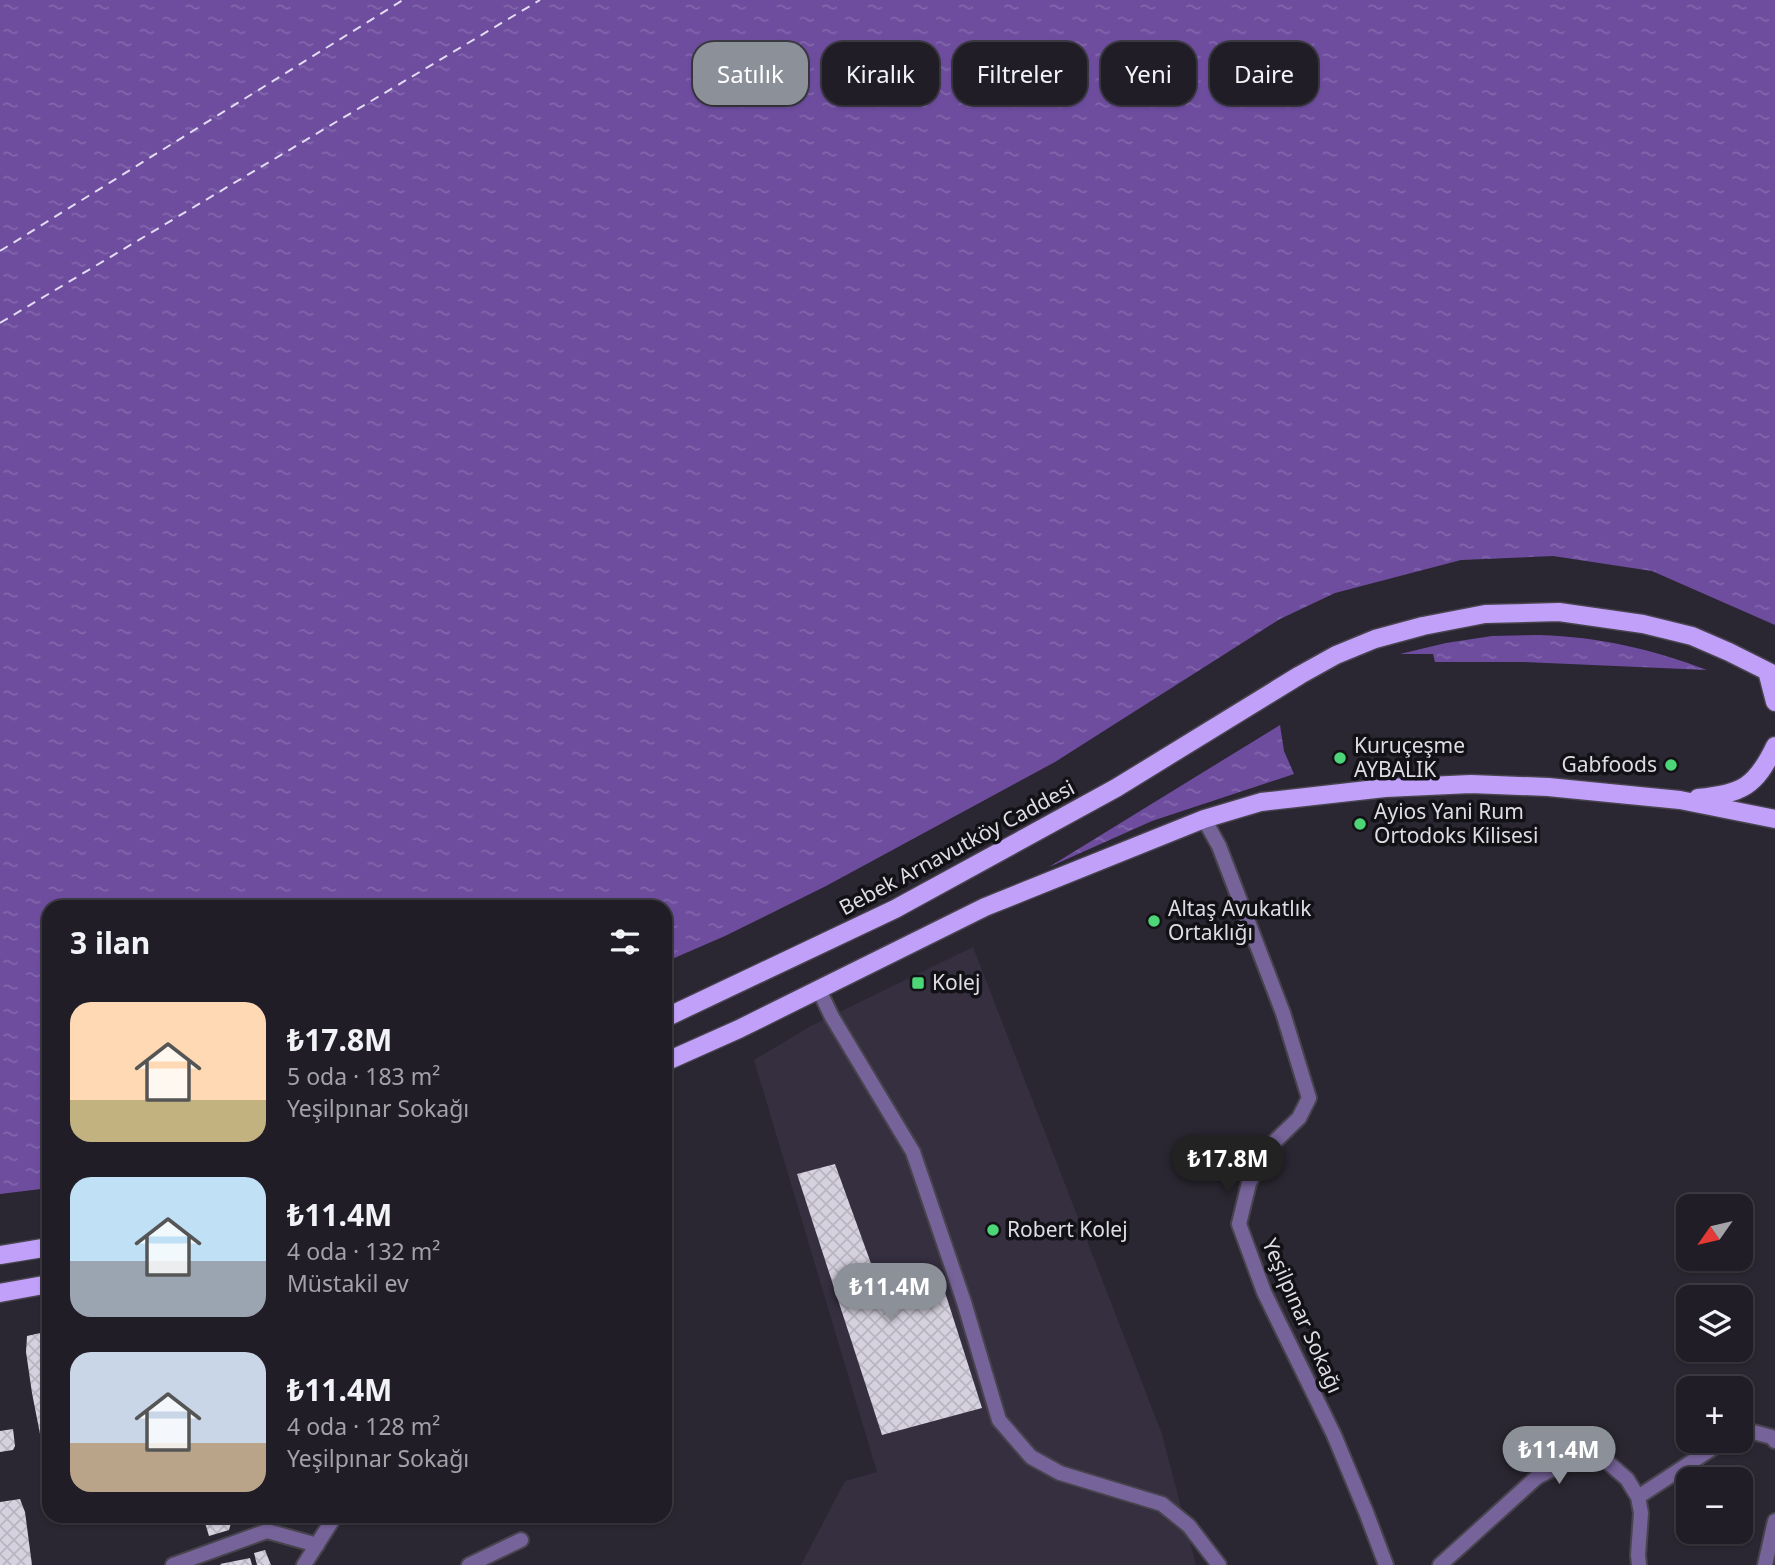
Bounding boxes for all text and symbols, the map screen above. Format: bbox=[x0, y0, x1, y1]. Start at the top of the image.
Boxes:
chip: Satılık bbox=[693, 42, 808, 105]
chip: Kiralık bbox=[822, 42, 939, 105]
chip: Filtreler bbox=[953, 42, 1087, 105]
chip: Yeni bbox=[1101, 42, 1196, 105]
chip: Daire bbox=[1210, 42, 1318, 105]
place label: Kuruçeşme AYBALIK bbox=[1354, 731, 1465, 783]
marker: Kuruçeşme AYBALIK bbox=[1332, 750, 1348, 766]
place label: Gabfoods bbox=[1561, 750, 1657, 778]
marker: Gabfoods bbox=[1663, 757, 1679, 773]
street label: Bebek Arnavutköy Caddesi bbox=[834, 773, 1079, 921]
place label: Ayios Yani Rum Ortodoks Kilisesi bbox=[1374, 797, 1538, 849]
marker: Ayios Yani Rum Ortodoks Kilisesi bbox=[1352, 816, 1368, 832]
place label: Altaş Avukatlık Ortaklığı bbox=[1168, 894, 1312, 946]
marker: Altaş Avukatlık Ortaklığı bbox=[1146, 913, 1162, 929]
text: 3 ilan bbox=[70, 922, 150, 963]
icon: filters bbox=[606, 923, 644, 961]
place label: Kolej bbox=[932, 968, 980, 996]
marker: Kolej bbox=[910, 975, 926, 991]
text: ₺17.8M bbox=[287, 1019, 392, 1060]
icon: home bbox=[126, 1030, 210, 1114]
text: 5 oda · 183 m² bbox=[287, 1060, 440, 1092]
text: Yeşilpınar Sokağı bbox=[287, 1092, 469, 1124]
pin: ₺17.8M bbox=[1171, 1136, 1285, 1195]
text: ₺17.8M bbox=[1188, 1142, 1268, 1174]
text: ₺11.4M bbox=[287, 1194, 392, 1235]
north arrow bbox=[1676, 1194, 1754, 1270]
map controls bbox=[1676, 1194, 1753, 1544]
icon: home bbox=[126, 1205, 210, 1289]
place label: Robert Kolej bbox=[1007, 1215, 1128, 1243]
marker: Robert Kolej bbox=[985, 1222, 1001, 1238]
street label: Yeşilpınar Sokağı bbox=[1256, 1234, 1350, 1397]
text: 4 oda · 132 m² bbox=[287, 1235, 440, 1267]
pin: ₺11.4M bbox=[833, 1264, 947, 1323]
text: Müstakil ev bbox=[287, 1267, 409, 1299]
text: ₺11.4M bbox=[850, 1270, 930, 1302]
button: layers bbox=[1676, 1285, 1753, 1362]
text: ₺11.4M bbox=[287, 1369, 392, 1410]
button: + bbox=[1676, 1376, 1753, 1453]
icon: home bbox=[126, 1380, 210, 1464]
text: 4 oda · 128 m² bbox=[287, 1410, 440, 1442]
pin: ₺11.4M bbox=[1502, 1426, 1616, 1486]
text: ₺11.4M bbox=[1519, 1433, 1599, 1465]
text: Yeşilpınar Sokağı bbox=[287, 1442, 469, 1474]
button: − bbox=[1676, 1467, 1753, 1544]

